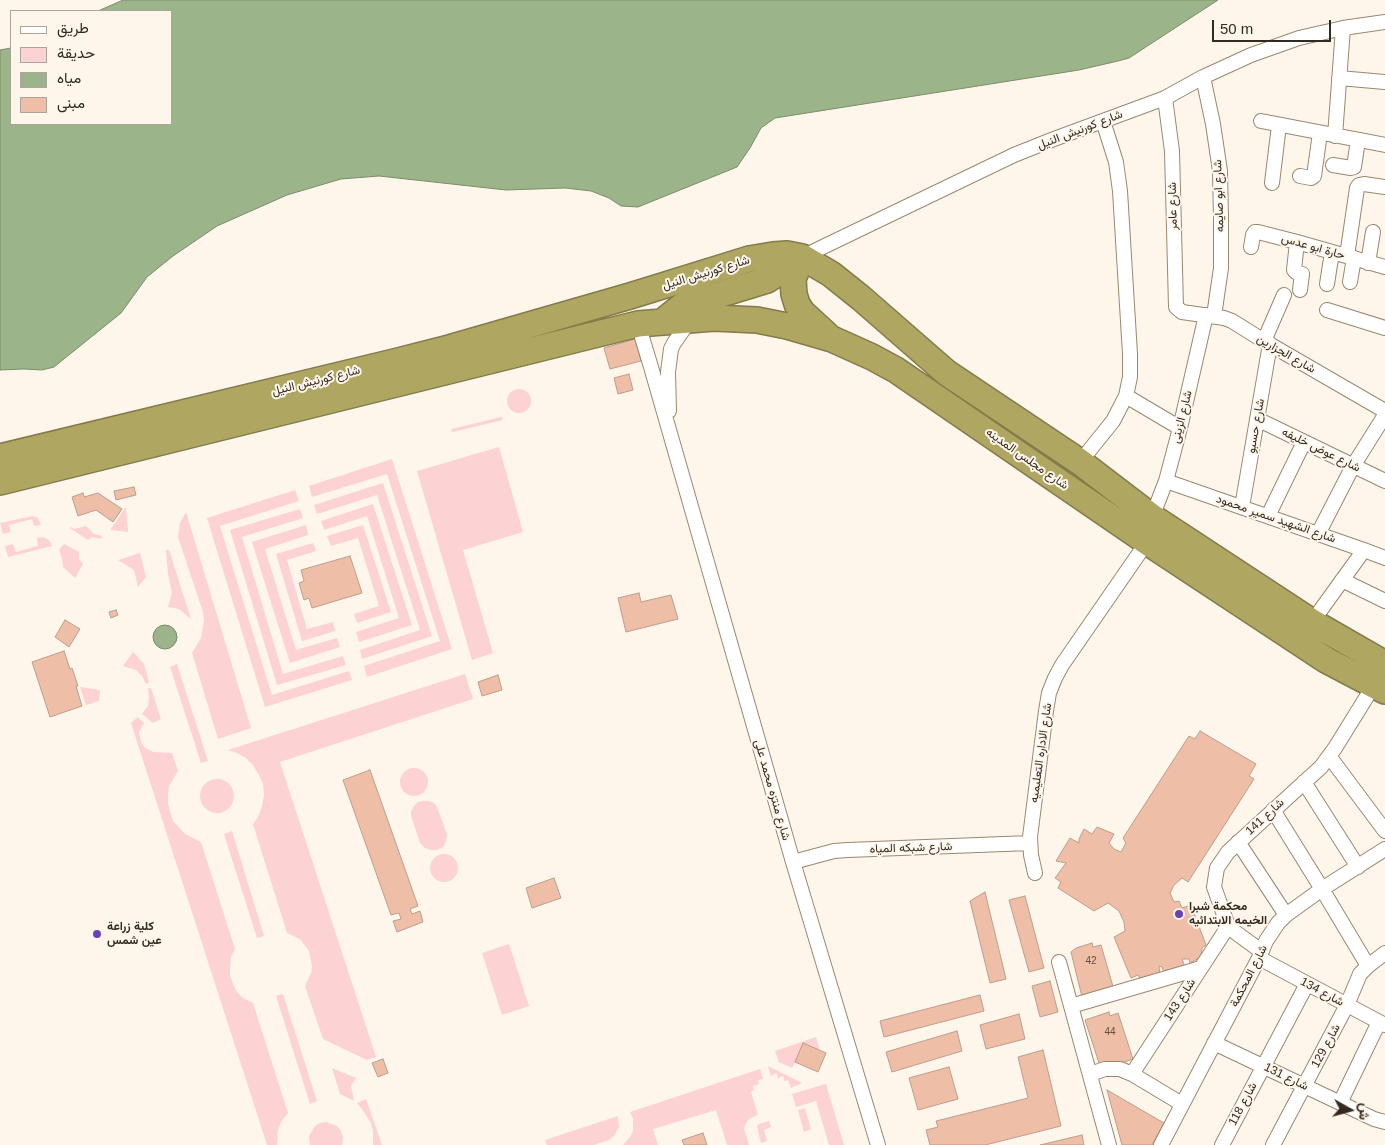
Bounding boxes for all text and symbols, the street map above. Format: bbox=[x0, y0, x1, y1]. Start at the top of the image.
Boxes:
legend bbox=[10, 10, 172, 125]
scale bar bbox=[1215, 10, 1334, 42]
text: طريق bbox=[57, 19, 89, 36]
text: 50 m bbox=[1220, 20, 1253, 37]
text: حديقة bbox=[57, 44, 95, 61]
text: مياه bbox=[57, 69, 81, 86]
text: مبنى bbox=[57, 94, 85, 111]
street label: شارع كورنيش النيل bbox=[1035, 107, 1125, 153]
street label: شارع ابو صايمه bbox=[1211, 160, 1227, 232]
street label: شارع عامر bbox=[1165, 182, 1181, 230]
street label: حارة ابو عدس bbox=[1280, 231, 1346, 263]
street label: شارع كورنيش النيل bbox=[661, 253, 751, 293]
street label: شارع الجزارين bbox=[1254, 331, 1318, 377]
street label: شارع كورنيش النيل bbox=[270, 363, 362, 399]
street label: شارع الزينى bbox=[1168, 389, 1196, 445]
street label: شارع حسبو bbox=[1244, 398, 1268, 454]
street label: شارع مجلس المدينه bbox=[983, 425, 1071, 493]
street label: شارع عوض خليفه bbox=[1279, 425, 1363, 475]
street label: شارع الشهيد سمير محمود bbox=[1214, 492, 1338, 546]
street label: شارع الاداره التعليميه bbox=[1027, 702, 1055, 804]
street label: شارع منتزه محمد على bbox=[751, 738, 793, 842]
street label: شارع 141 bbox=[1243, 796, 1287, 838]
street label: شارع شبكه المياه bbox=[869, 839, 953, 857]
place label: محكمة شبرا الخيمه الابتدائيه bbox=[1189, 900, 1267, 928]
marker: محكمة شبرا الخيمه الابتدائيه bbox=[1173, 908, 1185, 920]
place label: كلية زراعة عين شمس bbox=[107, 920, 162, 948]
marker: كلية زراعة عين شمس bbox=[91, 928, 103, 940]
street label: شارع المحكمة bbox=[1227, 942, 1271, 1010]
house number: 42 bbox=[1085, 955, 1097, 967]
street label: شارع 134 bbox=[1298, 974, 1346, 1010]
street label: شارع 143 bbox=[1161, 976, 1199, 1024]
street label: شارع 129 bbox=[1308, 1022, 1344, 1070]
house number: 44 bbox=[1104, 1026, 1116, 1038]
street label: شارع 131 bbox=[1262, 1060, 1310, 1094]
street label: شارع 118 bbox=[1226, 1080, 1260, 1128]
north arrow bbox=[1325, 1085, 1375, 1135]
text: ش bbox=[1356, 1102, 1374, 1121]

